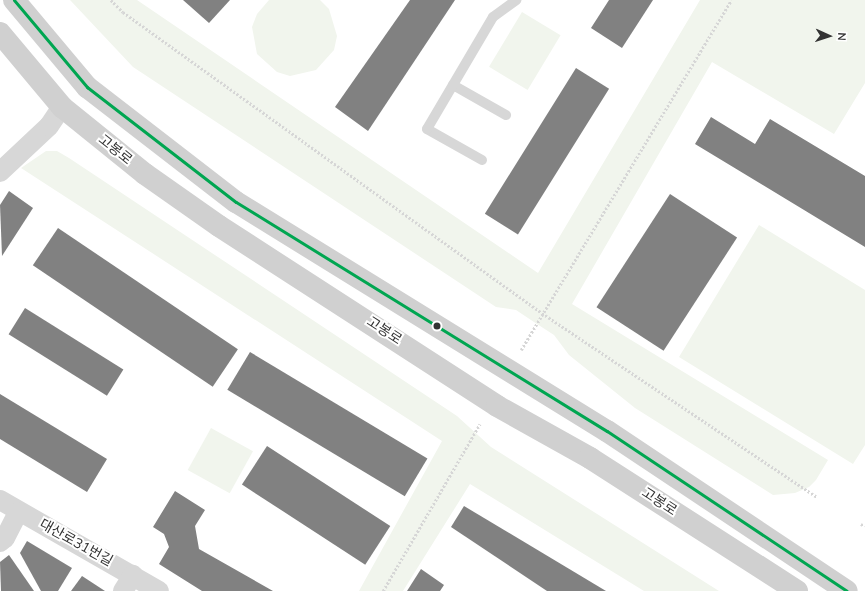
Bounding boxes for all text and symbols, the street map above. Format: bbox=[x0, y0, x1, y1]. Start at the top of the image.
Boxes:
north arrow bbox=[809, 16, 849, 56]
text: N bbox=[834, 32, 849, 41]
street label: 고봉로 bbox=[95, 131, 135, 169]
street label: 고봉로 bbox=[363, 313, 405, 349]
unlabelled marker bbox=[432, 321, 442, 331]
street label: 고봉로 bbox=[638, 484, 680, 520]
street label: 대산로31번길 bbox=[36, 516, 116, 570]

